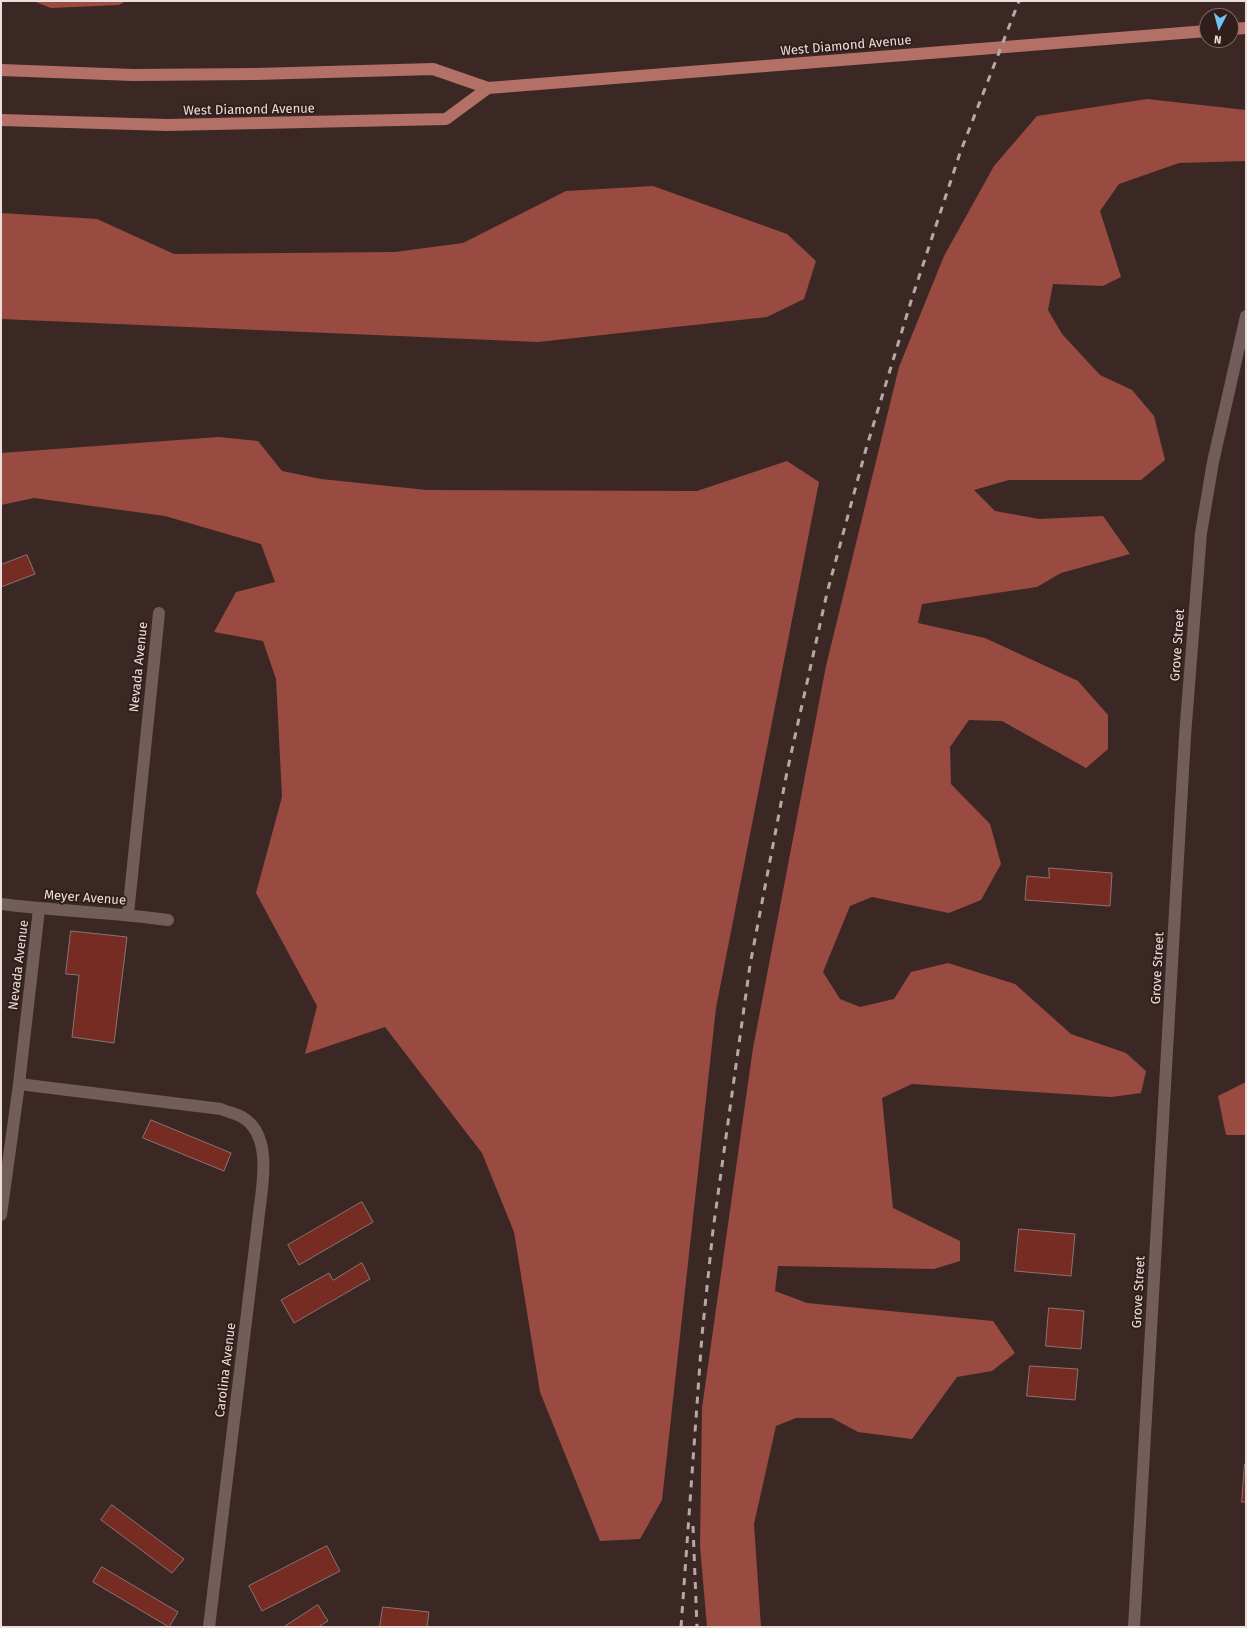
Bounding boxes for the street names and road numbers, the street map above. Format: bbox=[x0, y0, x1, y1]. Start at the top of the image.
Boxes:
street label: West Diamond Avenue bbox=[780, 32, 912, 60]
street label: West Diamond Avenue bbox=[183, 101, 315, 119]
street label: Grove Street bbox=[1168, 608, 1188, 682]
street label: Nevada Avenue bbox=[127, 621, 151, 713]
street label: Meyer Avenue bbox=[43, 887, 127, 909]
street label: Nevada Avenue bbox=[6, 919, 32, 1011]
street label: Grove Street bbox=[1148, 931, 1168, 1005]
street label: Grove Street bbox=[1129, 1255, 1149, 1329]
street label: Carolina Avenue bbox=[212, 1322, 240, 1418]

